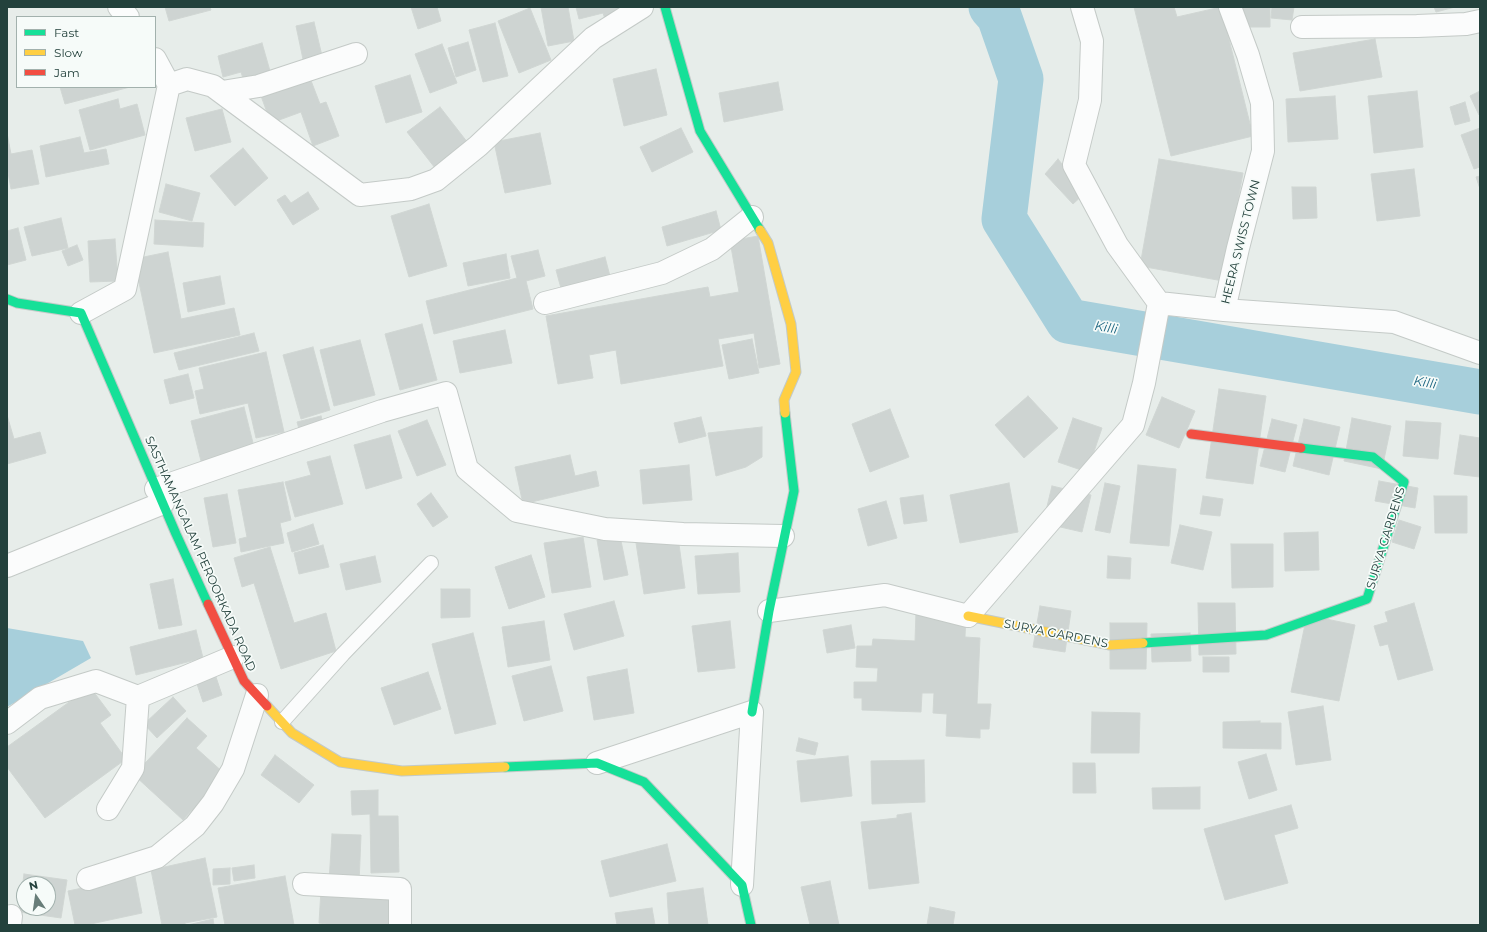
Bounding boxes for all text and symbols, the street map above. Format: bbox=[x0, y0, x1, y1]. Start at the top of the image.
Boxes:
legend bbox=[16, 16, 156, 88]
text: Fast bbox=[54, 25, 79, 40]
text: Slow bbox=[54, 45, 83, 60]
text: Jam bbox=[54, 65, 80, 80]
street label: HEERA SWISS TOWN bbox=[1219, 178, 1263, 306]
water label: Killi bbox=[1093, 318, 1119, 338]
water label: Killi bbox=[1412, 373, 1438, 393]
street label: SASTHAMANGALAM PEROORKADA ROAD bbox=[141, 434, 259, 674]
street label: SURYA GARDENS bbox=[1364, 485, 1408, 591]
street label: SURYA GARDENS bbox=[1003, 617, 1109, 651]
north arrow bbox=[16, 876, 56, 916]
text: N bbox=[28, 877, 39, 893]

